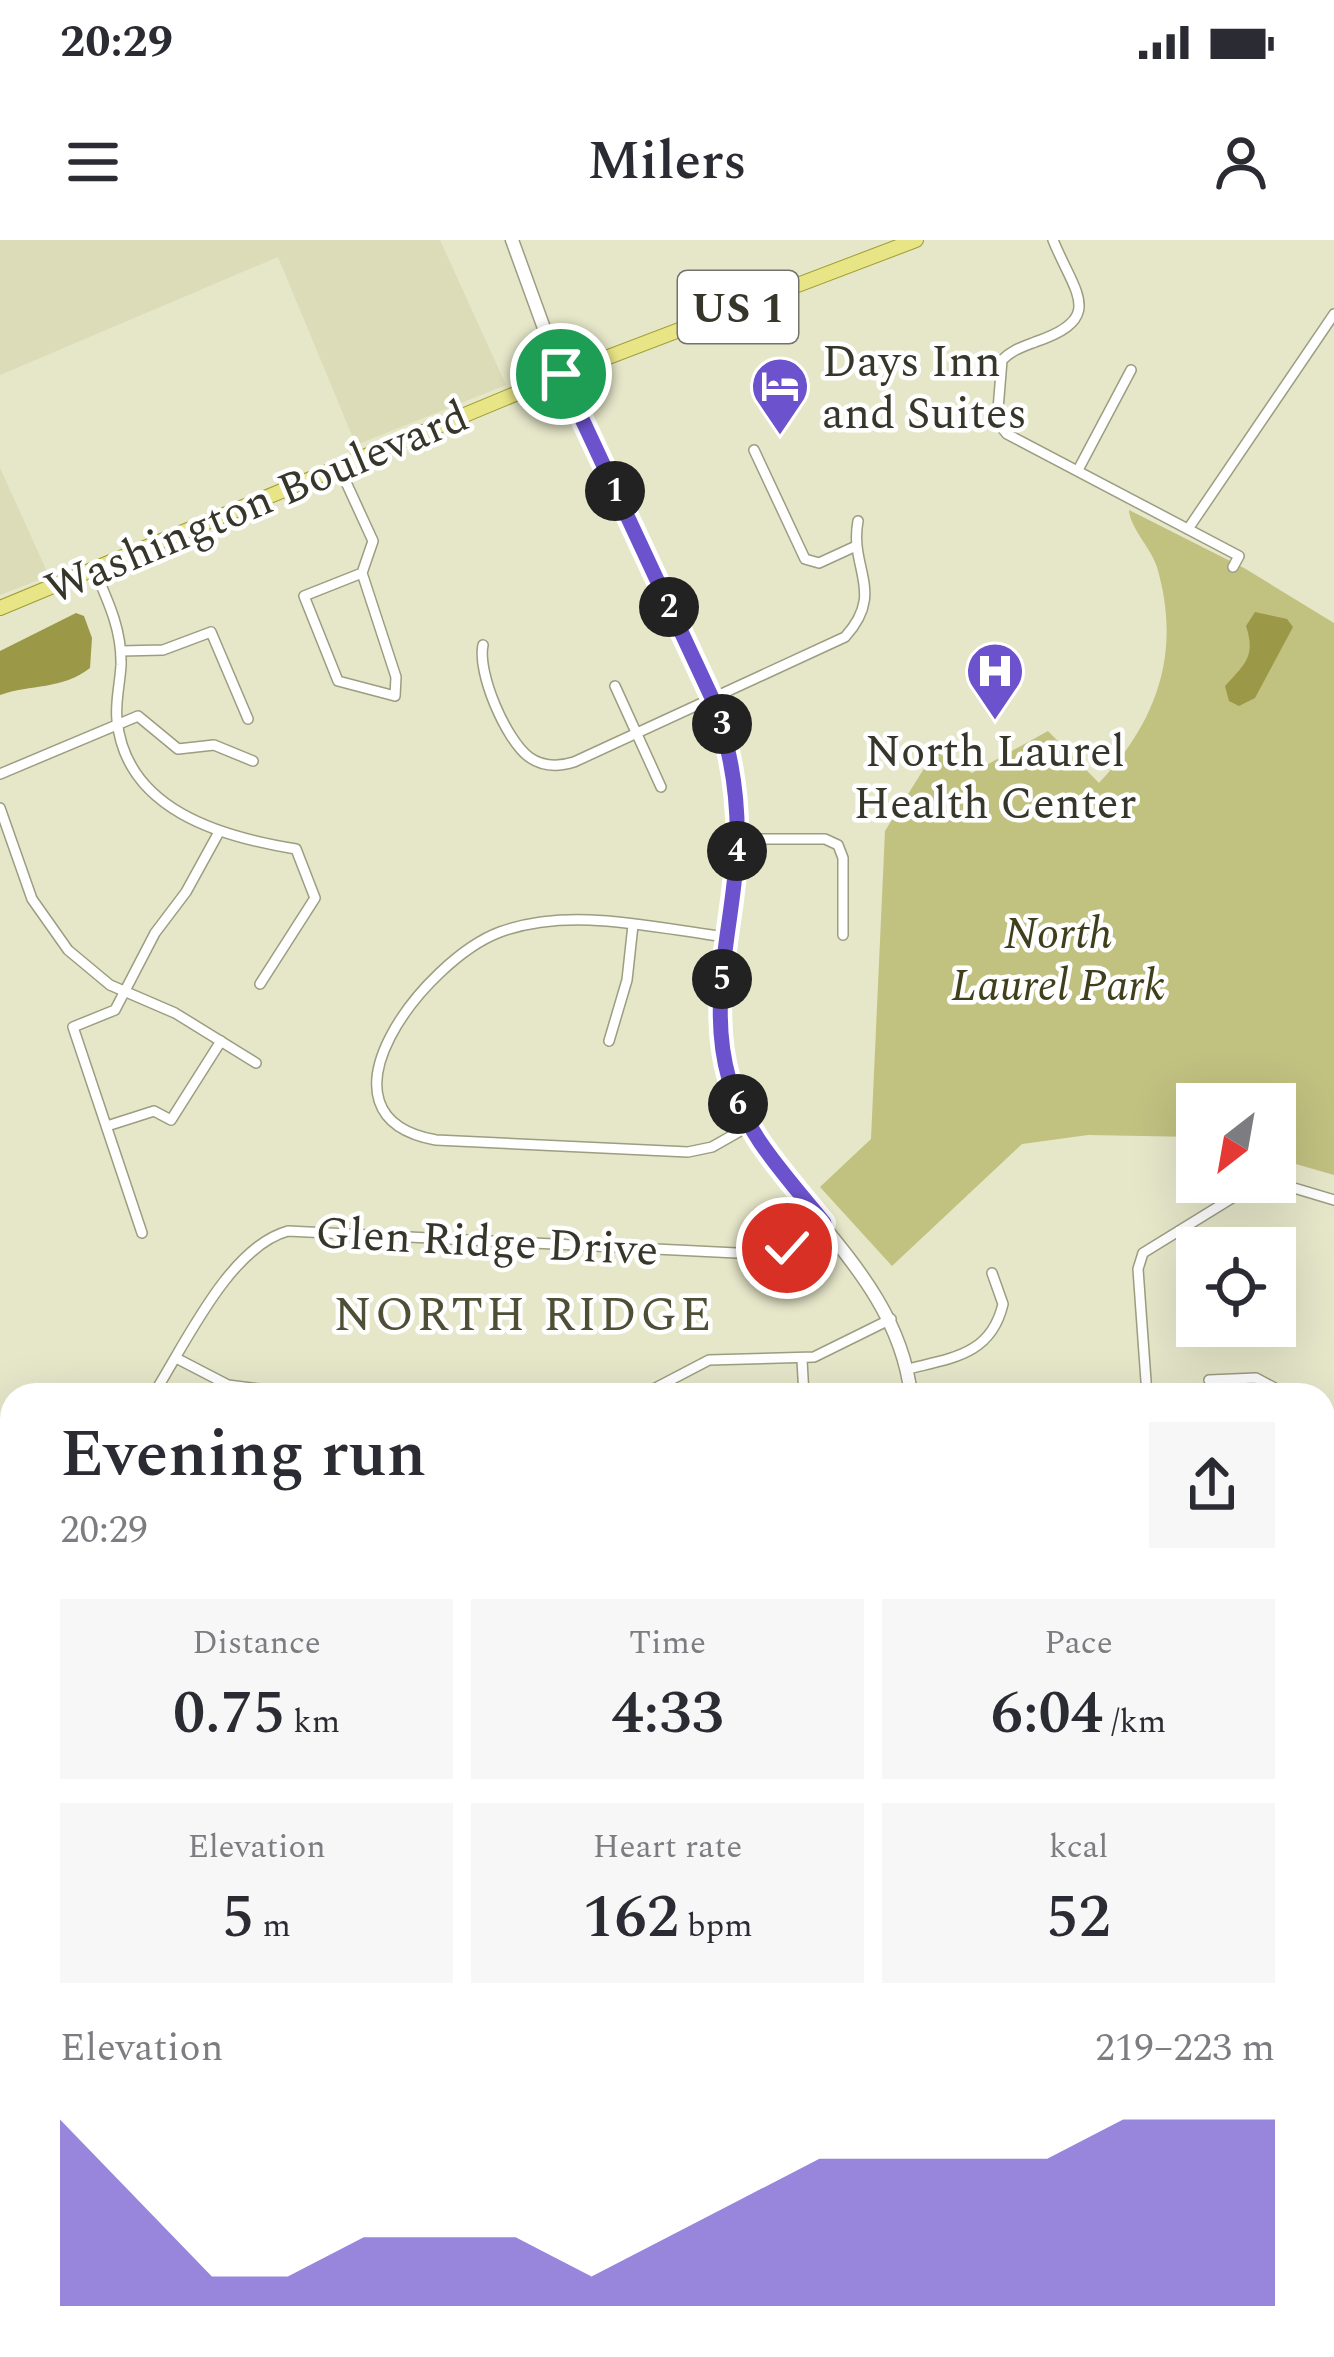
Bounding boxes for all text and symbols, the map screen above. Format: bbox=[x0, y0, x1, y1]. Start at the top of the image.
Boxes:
text: 20:29 bbox=[60, 8, 173, 77]
text: Milers bbox=[587, 121, 747, 203]
icon: menu bbox=[60, 129, 126, 195]
icon: person bbox=[1208, 129, 1274, 195]
road number: US 1 bbox=[678, 271, 798, 343]
pin bbox=[510, 323, 612, 425]
place label: Days Inn and Suites bbox=[822, 328, 1027, 449]
icon: arrive bbox=[528, 341, 594, 407]
hotel icon: Days Inn and Suites bbox=[749, 355, 811, 437]
street label: Washington Boulevard bbox=[34, 383, 479, 624]
pin: 1 bbox=[585, 461, 645, 521]
text: 1 bbox=[606, 466, 624, 516]
pin: 2 bbox=[639, 577, 699, 637]
text: 2 bbox=[660, 582, 678, 632]
hospital icon: North Laurel Health Center bbox=[964, 640, 1026, 722]
pin: 3 bbox=[692, 694, 752, 754]
text: 3 bbox=[713, 699, 731, 749]
place label: North Laurel Health Center bbox=[853, 718, 1137, 839]
pin: 4 bbox=[707, 821, 767, 881]
text: 4 bbox=[728, 826, 746, 876]
park label: North Laurel Park bbox=[951, 900, 1165, 1021]
pin: 5 bbox=[692, 949, 752, 1009]
text: 5 bbox=[713, 954, 731, 1004]
pin: 6 bbox=[708, 1074, 768, 1134]
text: 6 bbox=[729, 1079, 747, 1129]
north arrow bbox=[1176, 1083, 1296, 1203]
map controls bbox=[1176, 1083, 1296, 1347]
pin bbox=[736, 1197, 838, 1299]
street label: Glen Ridge Drive bbox=[314, 1199, 660, 1286]
icon: check bbox=[754, 1215, 820, 1281]
button: locate bbox=[1176, 1227, 1296, 1347]
district label: NORTH RIDGE bbox=[334, 1279, 714, 1352]
text: Evening run bbox=[60, 1405, 426, 1506]
button: share bbox=[1149, 1422, 1275, 1548]
text: 20:29 bbox=[60, 1501, 148, 1560]
text: Distance bbox=[192, 1618, 321, 1668]
text: Time bbox=[629, 1618, 706, 1668]
text: Pace bbox=[1044, 1618, 1113, 1668]
text: 0.75 bbox=[173, 1668, 285, 1760]
text: 4:33 bbox=[611, 1668, 724, 1760]
text: 6:04 bbox=[991, 1668, 1103, 1760]
text: km bbox=[285, 1697, 340, 1747]
text: /km bbox=[1103, 1697, 1166, 1747]
text: Elevation bbox=[187, 1822, 326, 1872]
text: Heart rate bbox=[593, 1822, 742, 1872]
text: kcal bbox=[1049, 1822, 1108, 1872]
text: 5 bbox=[222, 1872, 254, 1964]
text: 162 bbox=[582, 1872, 679, 1964]
text: 52 bbox=[1046, 1872, 1111, 1964]
text: m bbox=[254, 1901, 291, 1951]
text: bpm bbox=[679, 1901, 753, 1951]
text: Elevation bbox=[60, 2019, 223, 2078]
text: 219–223 m bbox=[1095, 2019, 1275, 2078]

